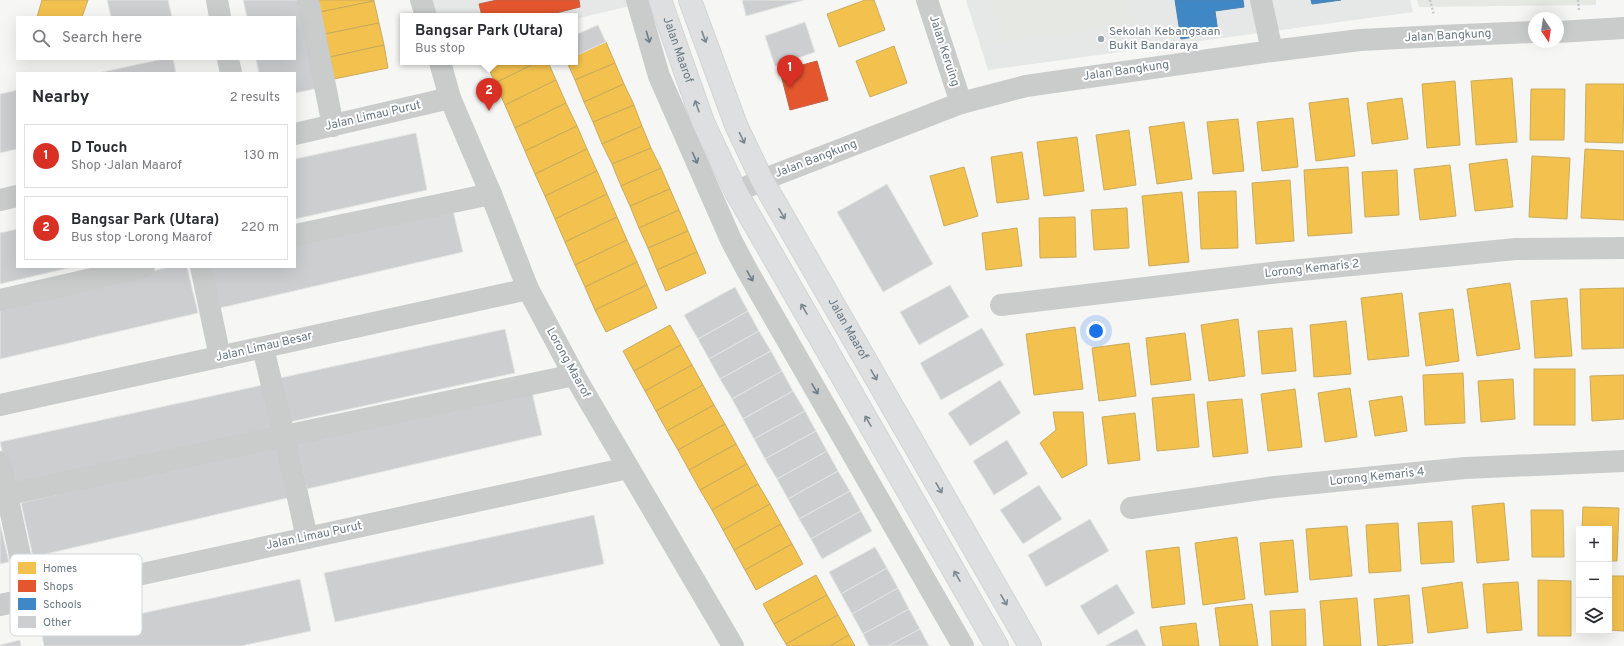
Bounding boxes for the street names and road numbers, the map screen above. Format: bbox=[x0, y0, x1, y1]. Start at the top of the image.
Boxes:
street label: Jalan Keruing bbox=[925, 13, 963, 89]
street label: Jalan Maarof bbox=[659, 15, 697, 85]
street label: Jalan Bangkung bbox=[1404, 26, 1492, 46]
street label: Jalan Bangkung bbox=[1082, 57, 1170, 85]
street label: Jalan Limau Purut bbox=[323, 97, 423, 135]
street label: Jalan Bangkung bbox=[773, 136, 859, 182]
street label: Lorong Kemaris 2 bbox=[1264, 256, 1360, 282]
street label: Jalan Maarof bbox=[824, 295, 872, 363]
street label: Lorong Maarof bbox=[542, 325, 594, 401]
street label: Jalan Limau Besar bbox=[214, 328, 314, 366]
street label: Lorong Kemaris 4 bbox=[1329, 464, 1425, 490]
street label: Jalan Limau Purut bbox=[264, 518, 364, 554]

